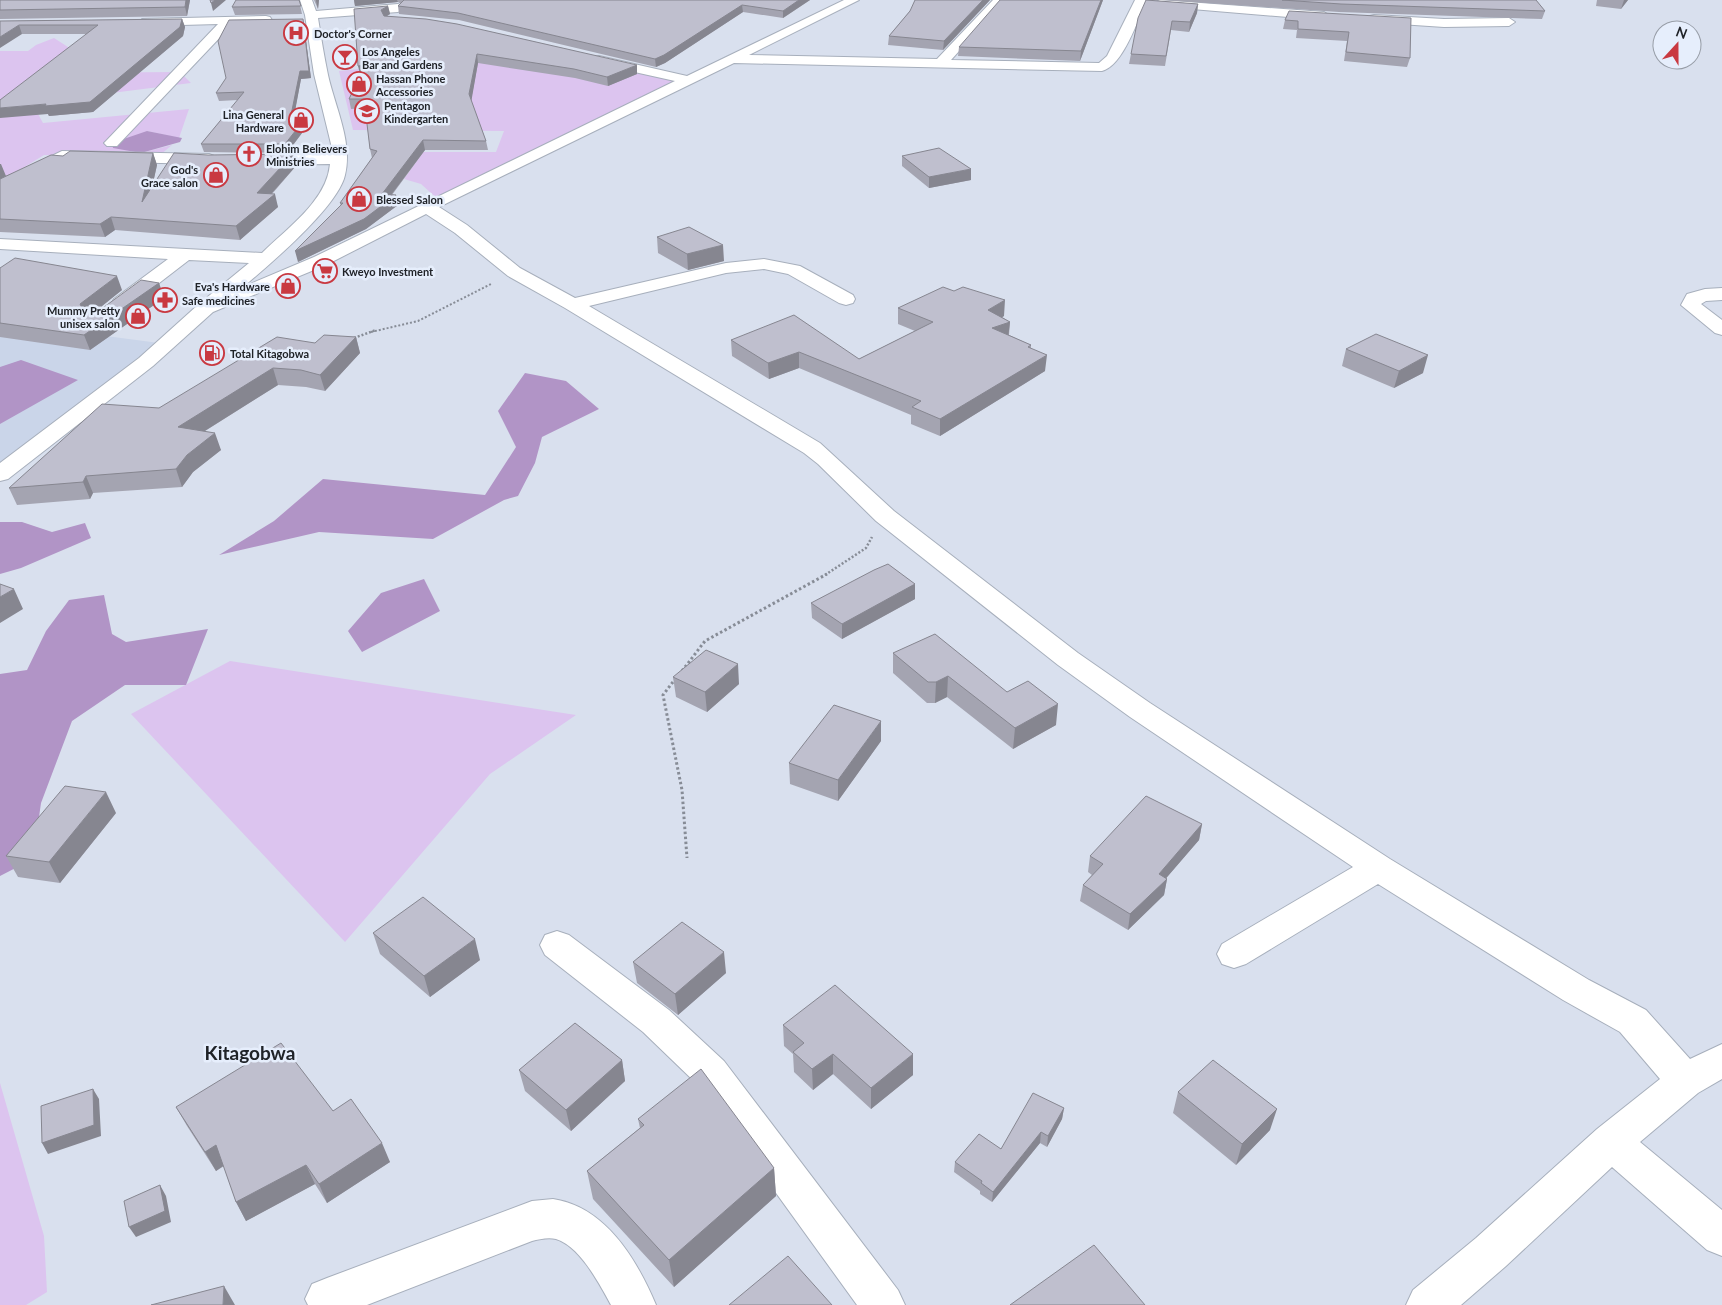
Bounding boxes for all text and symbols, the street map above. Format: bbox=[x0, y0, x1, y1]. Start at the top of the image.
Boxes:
hospital icon: Doctor's Corner bbox=[283, 20, 309, 46]
north arrow bbox=[1652, 20, 1702, 70]
text: N bbox=[1674, 23, 1690, 42]
place label: Doctor's Corner bbox=[314, 27, 393, 40]
bar icon: Los Angeles Bar and Gardens bbox=[332, 44, 358, 70]
place label: Los Angeles Bar and Gardens bbox=[362, 45, 443, 71]
shop icon: Hassan Phone Accessories bbox=[346, 71, 372, 97]
place label: Hassan Phone Accessories bbox=[375, 72, 446, 98]
school or university icon: Pentagon Kindergarten bbox=[354, 98, 380, 124]
place label: Pentagon Kindergarten bbox=[384, 99, 448, 125]
shop icon: Lina General Hardware bbox=[288, 107, 314, 133]
place label: Lina General Hardware bbox=[223, 108, 284, 134]
church icon: Elohim Believers Ministries bbox=[236, 141, 262, 167]
place label: Elohim Believers Ministries bbox=[266, 142, 347, 168]
shop icon: God's Grace salon bbox=[203, 162, 229, 188]
place label: God's Grace salon bbox=[141, 163, 198, 189]
shop icon: Blessed Salon bbox=[346, 186, 372, 212]
place label: Blessed Salon bbox=[376, 193, 443, 206]
supermarket icon: Kweyo Investment bbox=[312, 258, 338, 284]
place label: Kweyo Investment bbox=[342, 265, 434, 278]
shop icon: Eva's Hardware bbox=[275, 273, 301, 299]
place label: Eva's Hardware bbox=[195, 280, 270, 293]
pharmacy icon: Safe medicines bbox=[152, 287, 178, 313]
place label: Safe medicines bbox=[182, 294, 255, 307]
shop icon: Mummy Pretty unisex salon bbox=[125, 303, 151, 329]
place label: Mummy Pretty unisex salon bbox=[47, 304, 120, 330]
fuel station icon: Total Kitagobwa bbox=[199, 340, 225, 366]
place label: Total Kitagobwa bbox=[230, 347, 309, 360]
district label: Kitagobwa bbox=[205, 1041, 295, 1064]

